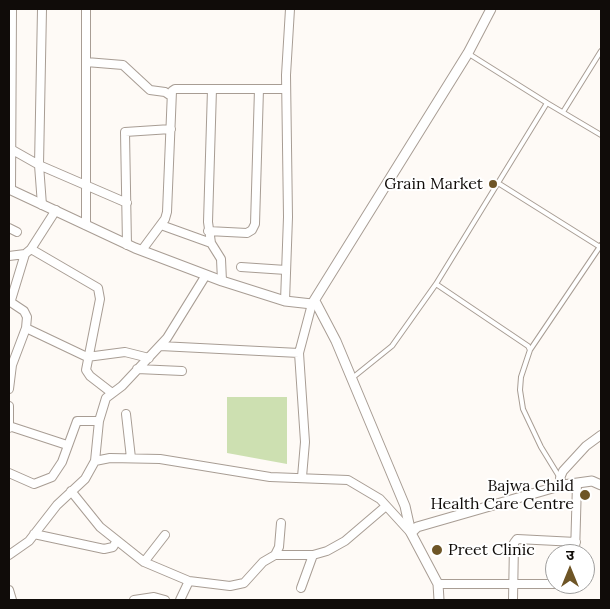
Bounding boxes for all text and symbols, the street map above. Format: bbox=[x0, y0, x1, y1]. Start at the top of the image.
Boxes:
place label: Grain Market bbox=[384, 174, 483, 194]
marker: Grain Market bbox=[487, 178, 499, 190]
place label: Bajwa Child Health Care Centre bbox=[430, 476, 574, 514]
marker: Bajwa Child Health Care Centre bbox=[578, 488, 592, 502]
place label: Preet Clinic bbox=[448, 540, 535, 560]
marker: Preet Clinic bbox=[430, 543, 444, 557]
north arrow bbox=[545, 544, 595, 594]
text: उ bbox=[566, 546, 574, 564]

